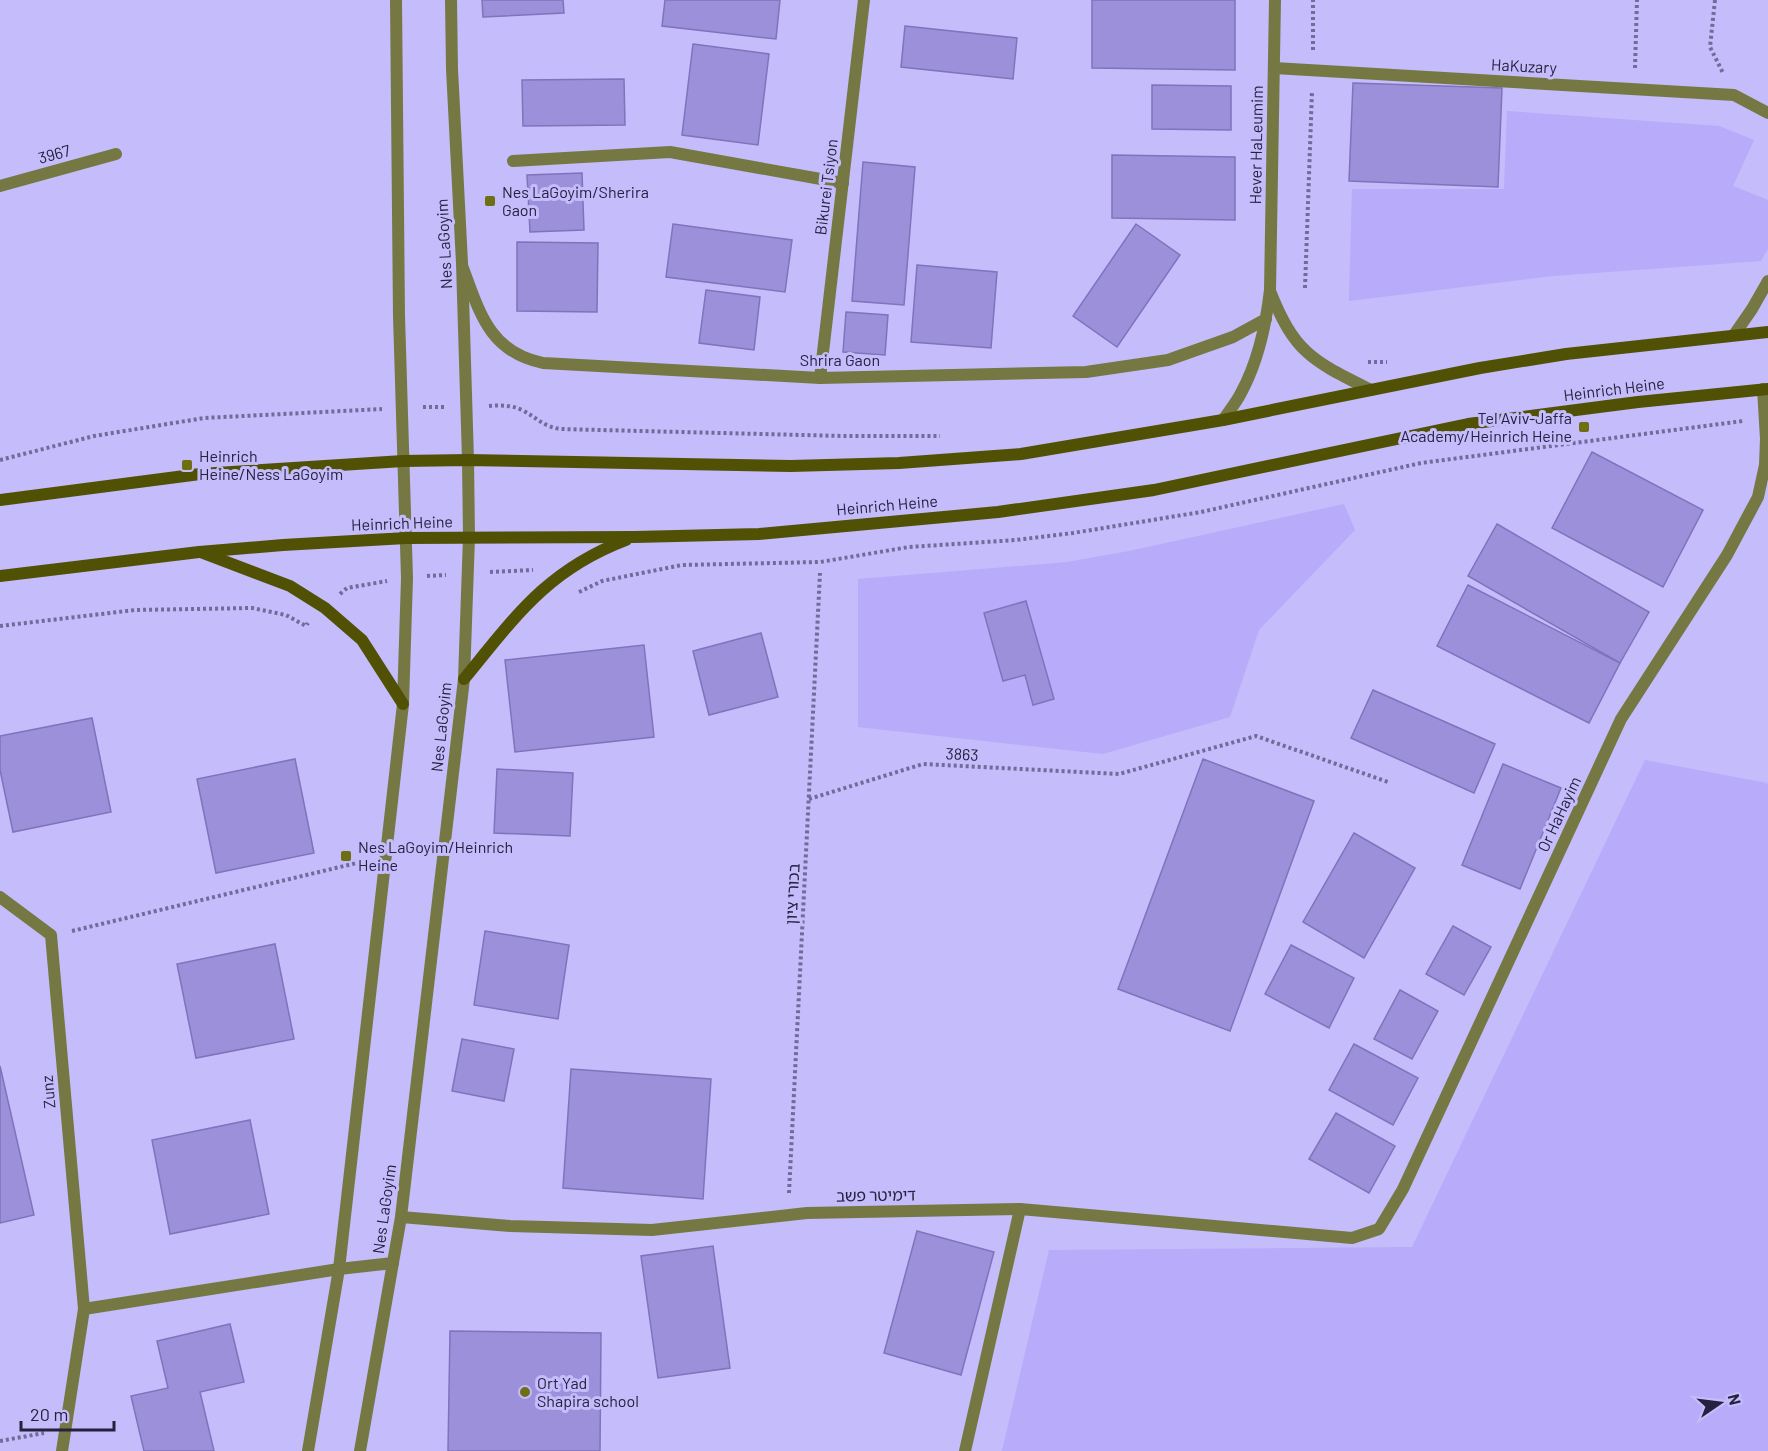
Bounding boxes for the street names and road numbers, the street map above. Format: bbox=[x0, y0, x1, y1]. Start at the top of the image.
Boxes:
street label: HaKuzary bbox=[1491, 54, 1558, 77]
street label: Hever HaLeumim bbox=[1245, 85, 1266, 205]
street label: Bikurei Tsiyon bbox=[810, 138, 841, 236]
street label: 3967 bbox=[36, 140, 72, 167]
street label: Nes LaGoyim bbox=[432, 198, 455, 290]
street label: Shrira Gaon bbox=[800, 350, 880, 369]
street label: Heinrich Heine bbox=[1562, 373, 1666, 404]
street label: Heinrich Heine bbox=[835, 491, 939, 518]
street label: Heinrich Heine bbox=[351, 511, 453, 534]
street label: Nes LaGoyim bbox=[426, 681, 455, 773]
street label: 3863 bbox=[945, 743, 979, 764]
street label: Or HaHayim bbox=[1533, 773, 1584, 854]
street label: בכורי ציון bbox=[780, 863, 803, 925]
street label: Zunz bbox=[37, 1075, 58, 1109]
street label: Nes LaGoyim bbox=[368, 1163, 399, 1255]
street label: דימיטר פשב bbox=[836, 1184, 916, 1205]

